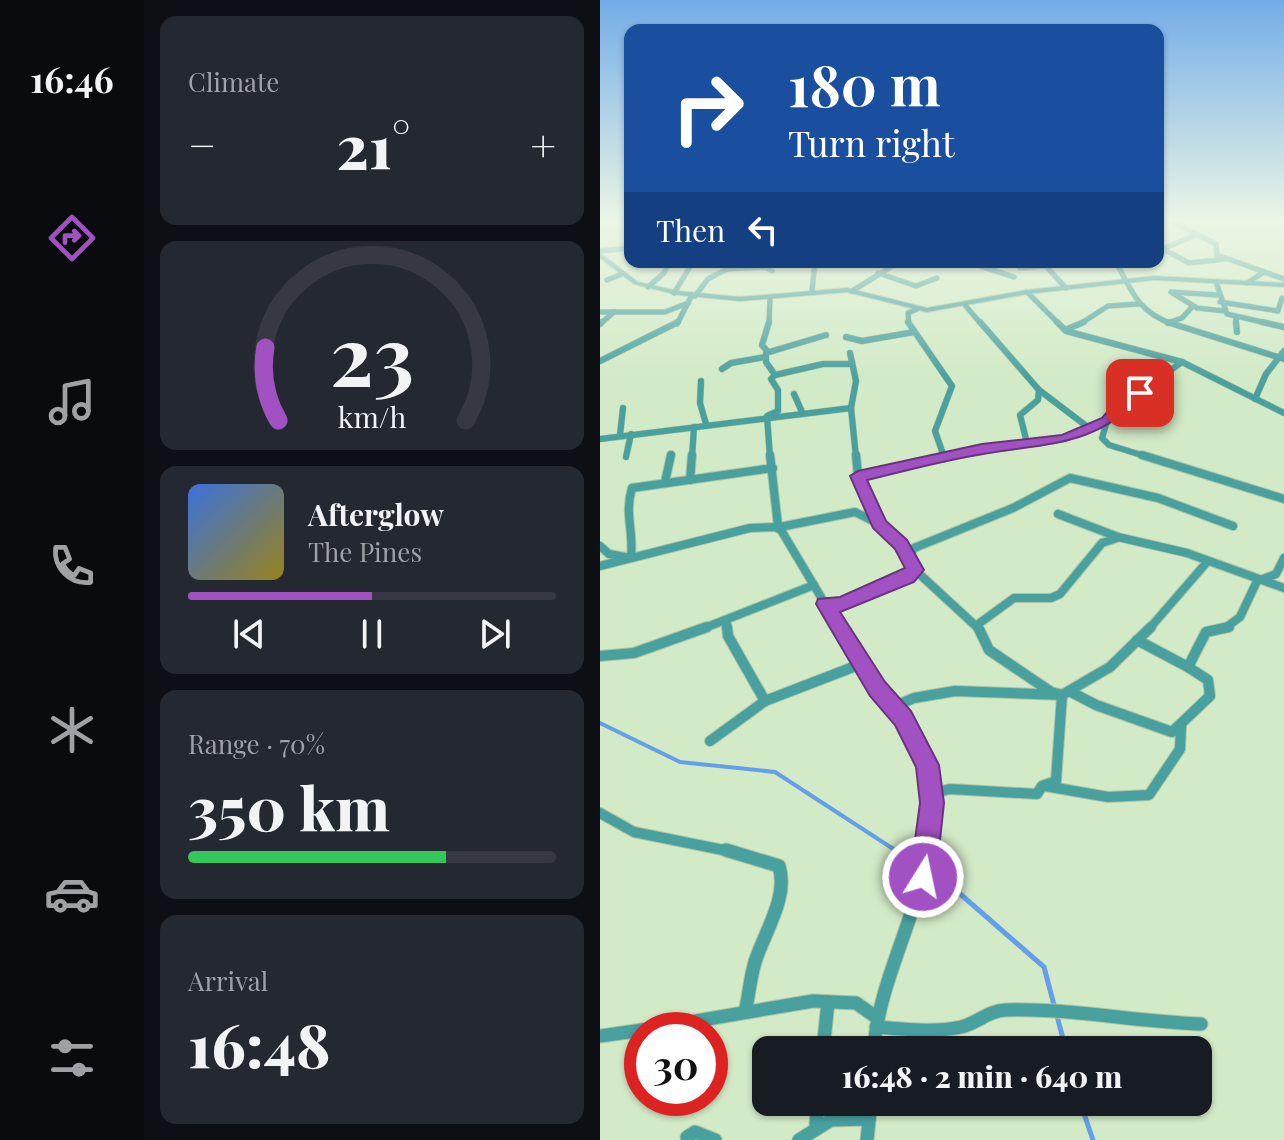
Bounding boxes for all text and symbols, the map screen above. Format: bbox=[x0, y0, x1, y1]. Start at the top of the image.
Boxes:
text: 180 m bbox=[788, 46, 941, 121]
text: 16:46 bbox=[30, 54, 114, 102]
icon: right bbox=[656, 56, 760, 160]
text: Climate bbox=[188, 64, 279, 99]
text: 21° bbox=[337, 104, 410, 184]
text: − bbox=[188, 114, 216, 173]
text: + bbox=[530, 114, 556, 173]
text: Turn right bbox=[788, 118, 955, 166]
icon: left bbox=[741, 208, 785, 252]
icon: directions bbox=[44, 210, 100, 266]
text: Then bbox=[656, 210, 725, 250]
text: 23 bbox=[330, 297, 414, 408]
pin bbox=[1106, 359, 1174, 427]
icon: arrive bbox=[1118, 371, 1162, 415]
icon: music bbox=[44, 374, 100, 430]
text: km/h bbox=[338, 397, 406, 435]
text: Afterglow bbox=[308, 494, 444, 534]
text: The Pines bbox=[308, 534, 422, 569]
icon: phone bbox=[44, 538, 100, 594]
icon: previous bbox=[227, 612, 271, 656]
icon: pause bbox=[350, 612, 394, 656]
icon: next bbox=[473, 612, 517, 656]
icon: climate bbox=[44, 702, 100, 758]
text: Range · 70% bbox=[188, 726, 325, 761]
text: 350 km bbox=[188, 766, 390, 846]
position arrow bbox=[881, 835, 965, 919]
icon: car bbox=[44, 866, 100, 922]
text: Arrival bbox=[188, 963, 268, 998]
text: 16:48 bbox=[188, 1003, 331, 1083]
speed limit sign: 30 bbox=[624, 1012, 728, 1116]
icon: filters bbox=[44, 1030, 100, 1086]
text: 16:48 · 2 min · 640 m bbox=[842, 1056, 1122, 1096]

